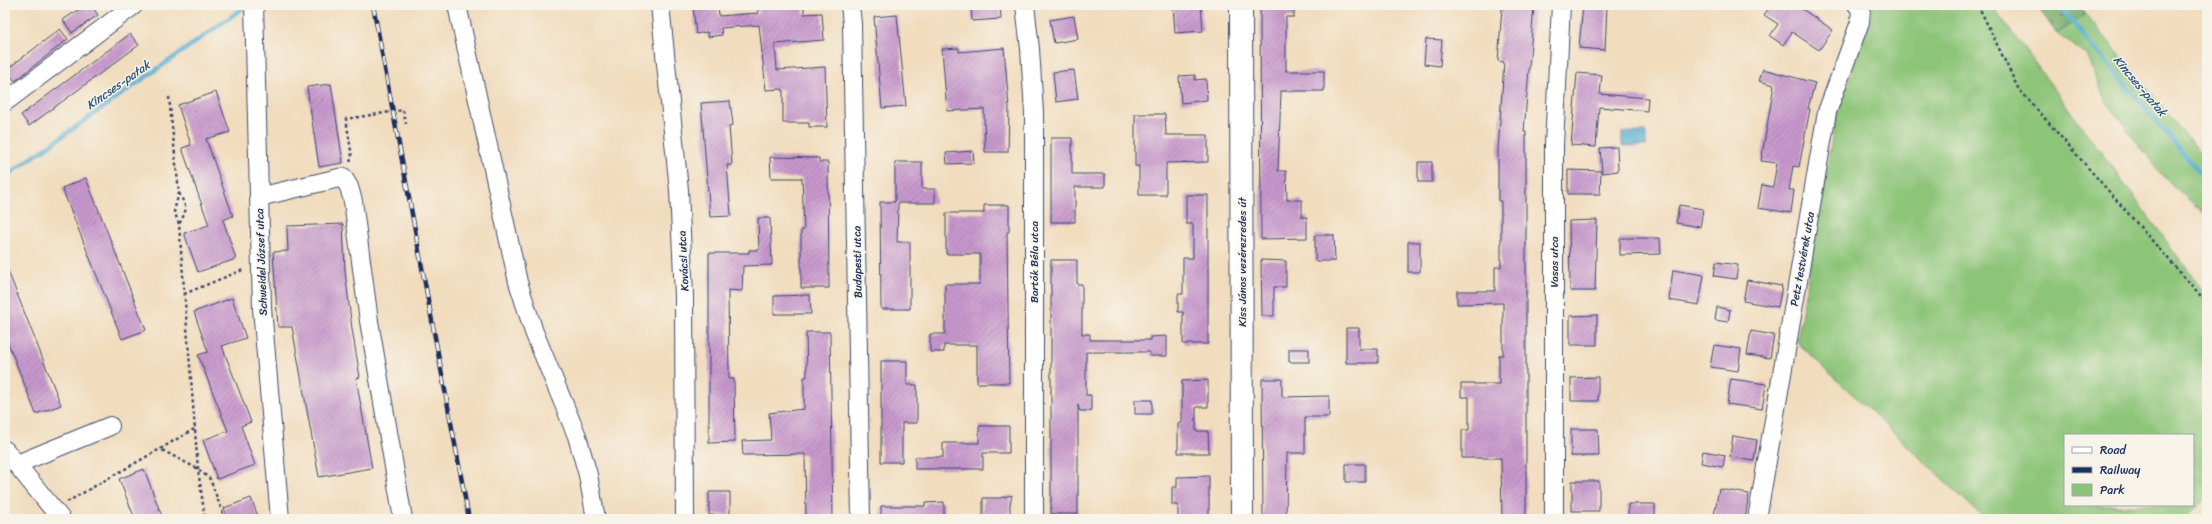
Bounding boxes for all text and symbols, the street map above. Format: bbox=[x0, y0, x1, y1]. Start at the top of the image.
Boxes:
water label: Kincses-patak bbox=[2108, 50, 2174, 123]
water label: Kincses-patak bbox=[81, 54, 156, 115]
street label: Kiss János vezérezredes út bbox=[1233, 197, 1252, 327]
street label: Schweidel József utca bbox=[250, 208, 273, 316]
street label: Petz testvérek utca bbox=[1785, 210, 1820, 308]
street label: Bartók Béla utca bbox=[1025, 221, 1044, 303]
street label: Budapesti utca bbox=[847, 225, 868, 298]
street label: Kovácsi utca bbox=[672, 230, 695, 292]
street label: Vasas utca bbox=[1545, 236, 1564, 288]
legend bbox=[2064, 434, 2194, 506]
text: Road bbox=[2100, 439, 2127, 461]
text: Railway bbox=[2100, 459, 2141, 481]
text: Park bbox=[2100, 479, 2125, 501]

